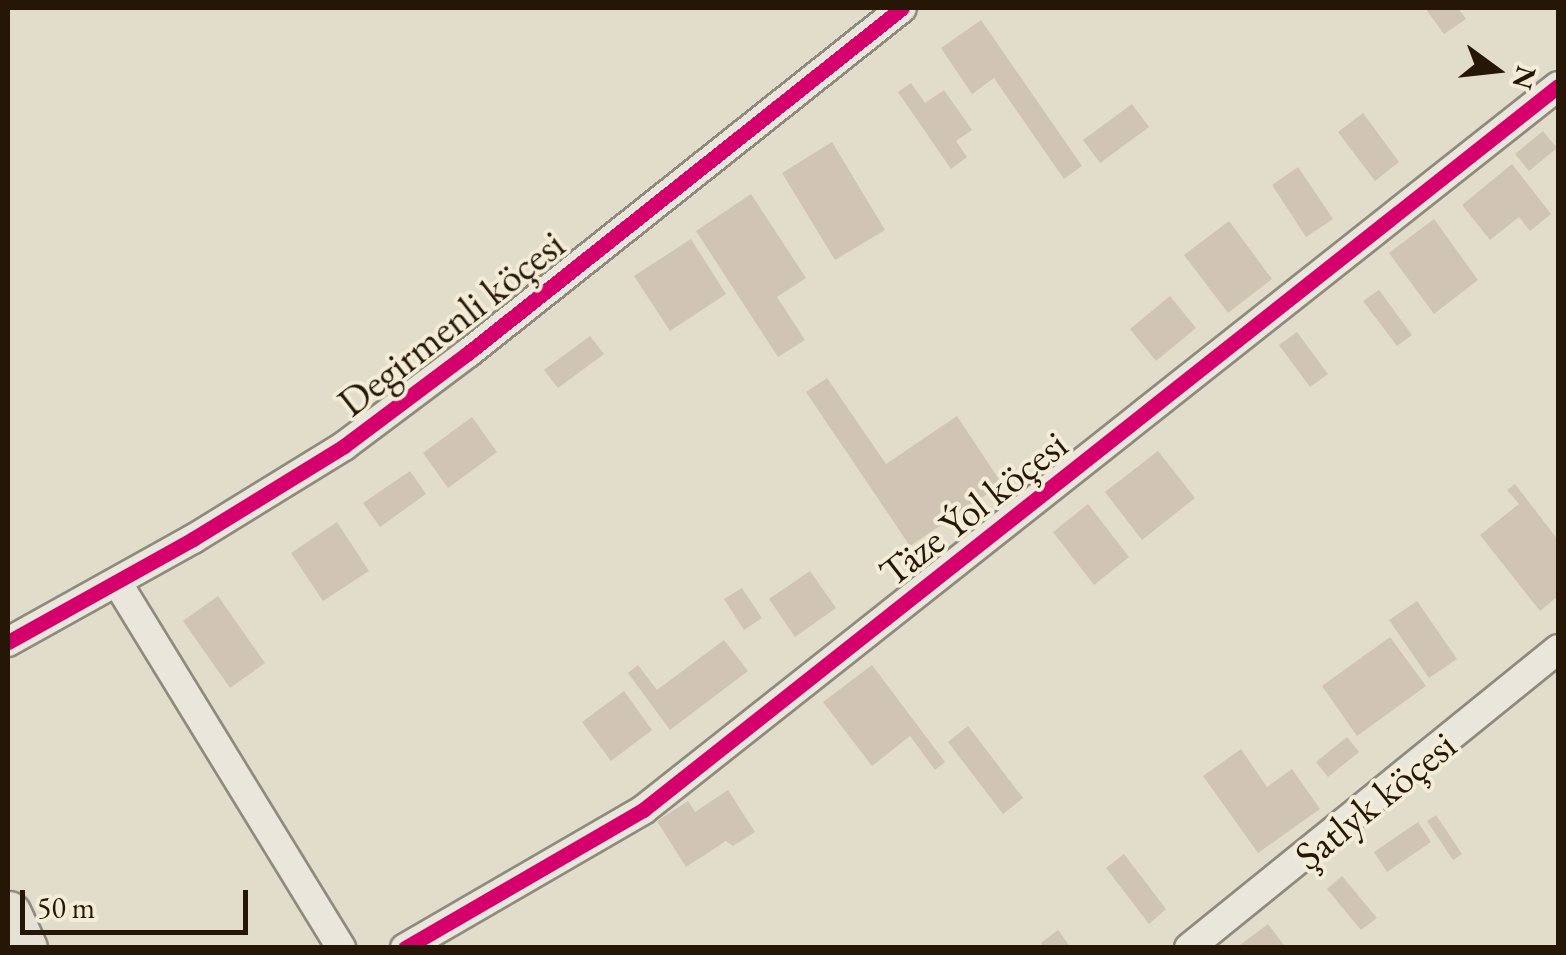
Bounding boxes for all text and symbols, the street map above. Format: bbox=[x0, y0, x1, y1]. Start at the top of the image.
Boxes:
north arrow bbox=[1446, 20, 1546, 120]
text: N bbox=[1505, 62, 1545, 93]
street label: Degirmenli köçesi bbox=[328, 220, 574, 426]
street label: Täze Ýol köçesi bbox=[870, 420, 1076, 596]
street label: Şatlyk köçesi bbox=[1285, 721, 1465, 879]
scale bar bbox=[25, 870, 252, 932]
text: 50 m bbox=[37, 888, 95, 927]

